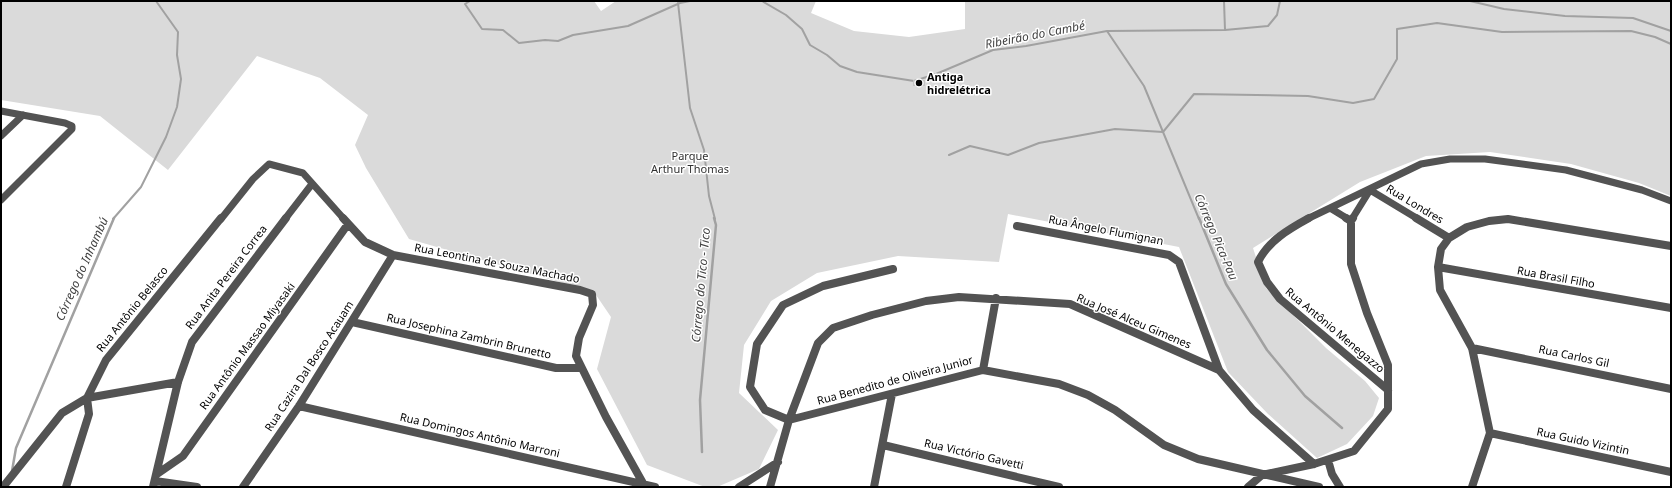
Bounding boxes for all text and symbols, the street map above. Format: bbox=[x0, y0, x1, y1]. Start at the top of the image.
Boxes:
water label: Ribeirão do Cambé bbox=[984, 16, 1086, 53]
place label: Antiga hidrelétrica bbox=[927, 69, 991, 97]
marker: Antiga hidrelétrica bbox=[914, 78, 924, 88]
park label: Parque Arthur Thomas bbox=[651, 148, 729, 176]
street label: Rua Londres bbox=[1384, 181, 1447, 227]
water label: Córrego Pica-Pau bbox=[1191, 191, 1242, 283]
street label: Rua Ângelo Flumignan bbox=[1047, 211, 1165, 248]
water label: Córrego do Inhambú bbox=[51, 214, 112, 323]
street label: Rua Anita Pereira Correa bbox=[181, 222, 270, 332]
water label: Córrego do Tico - Tico bbox=[687, 227, 714, 343]
street label: Rua Leontina de Souza Machado bbox=[413, 239, 581, 286]
street label: Rua Brasil Filho bbox=[1516, 262, 1597, 291]
street label: Rua Antônio Belasco bbox=[92, 263, 171, 355]
street label: Rua Antônio Massao Miyasaki bbox=[195, 279, 298, 412]
street label: Rua Antônio Menegazzo bbox=[1282, 284, 1388, 376]
street label: Rua José Alceu Gimenes bbox=[1075, 290, 1194, 352]
street label: Rua Cazira Dal Bosco Acauam bbox=[261, 298, 356, 434]
street label: Rua Josephina Zambrin Brunetto bbox=[385, 309, 553, 362]
street label: Rua Carlos Gil bbox=[1537, 341, 1611, 370]
street label: Rua Benedito de Oliveira Junior bbox=[815, 351, 975, 408]
street label: Rua Domingos Antônio Marroni bbox=[399, 409, 562, 460]
street label: Rua Guido Vizintin bbox=[1535, 423, 1631, 458]
street label: Rua Victório Gavetti bbox=[923, 435, 1025, 472]

